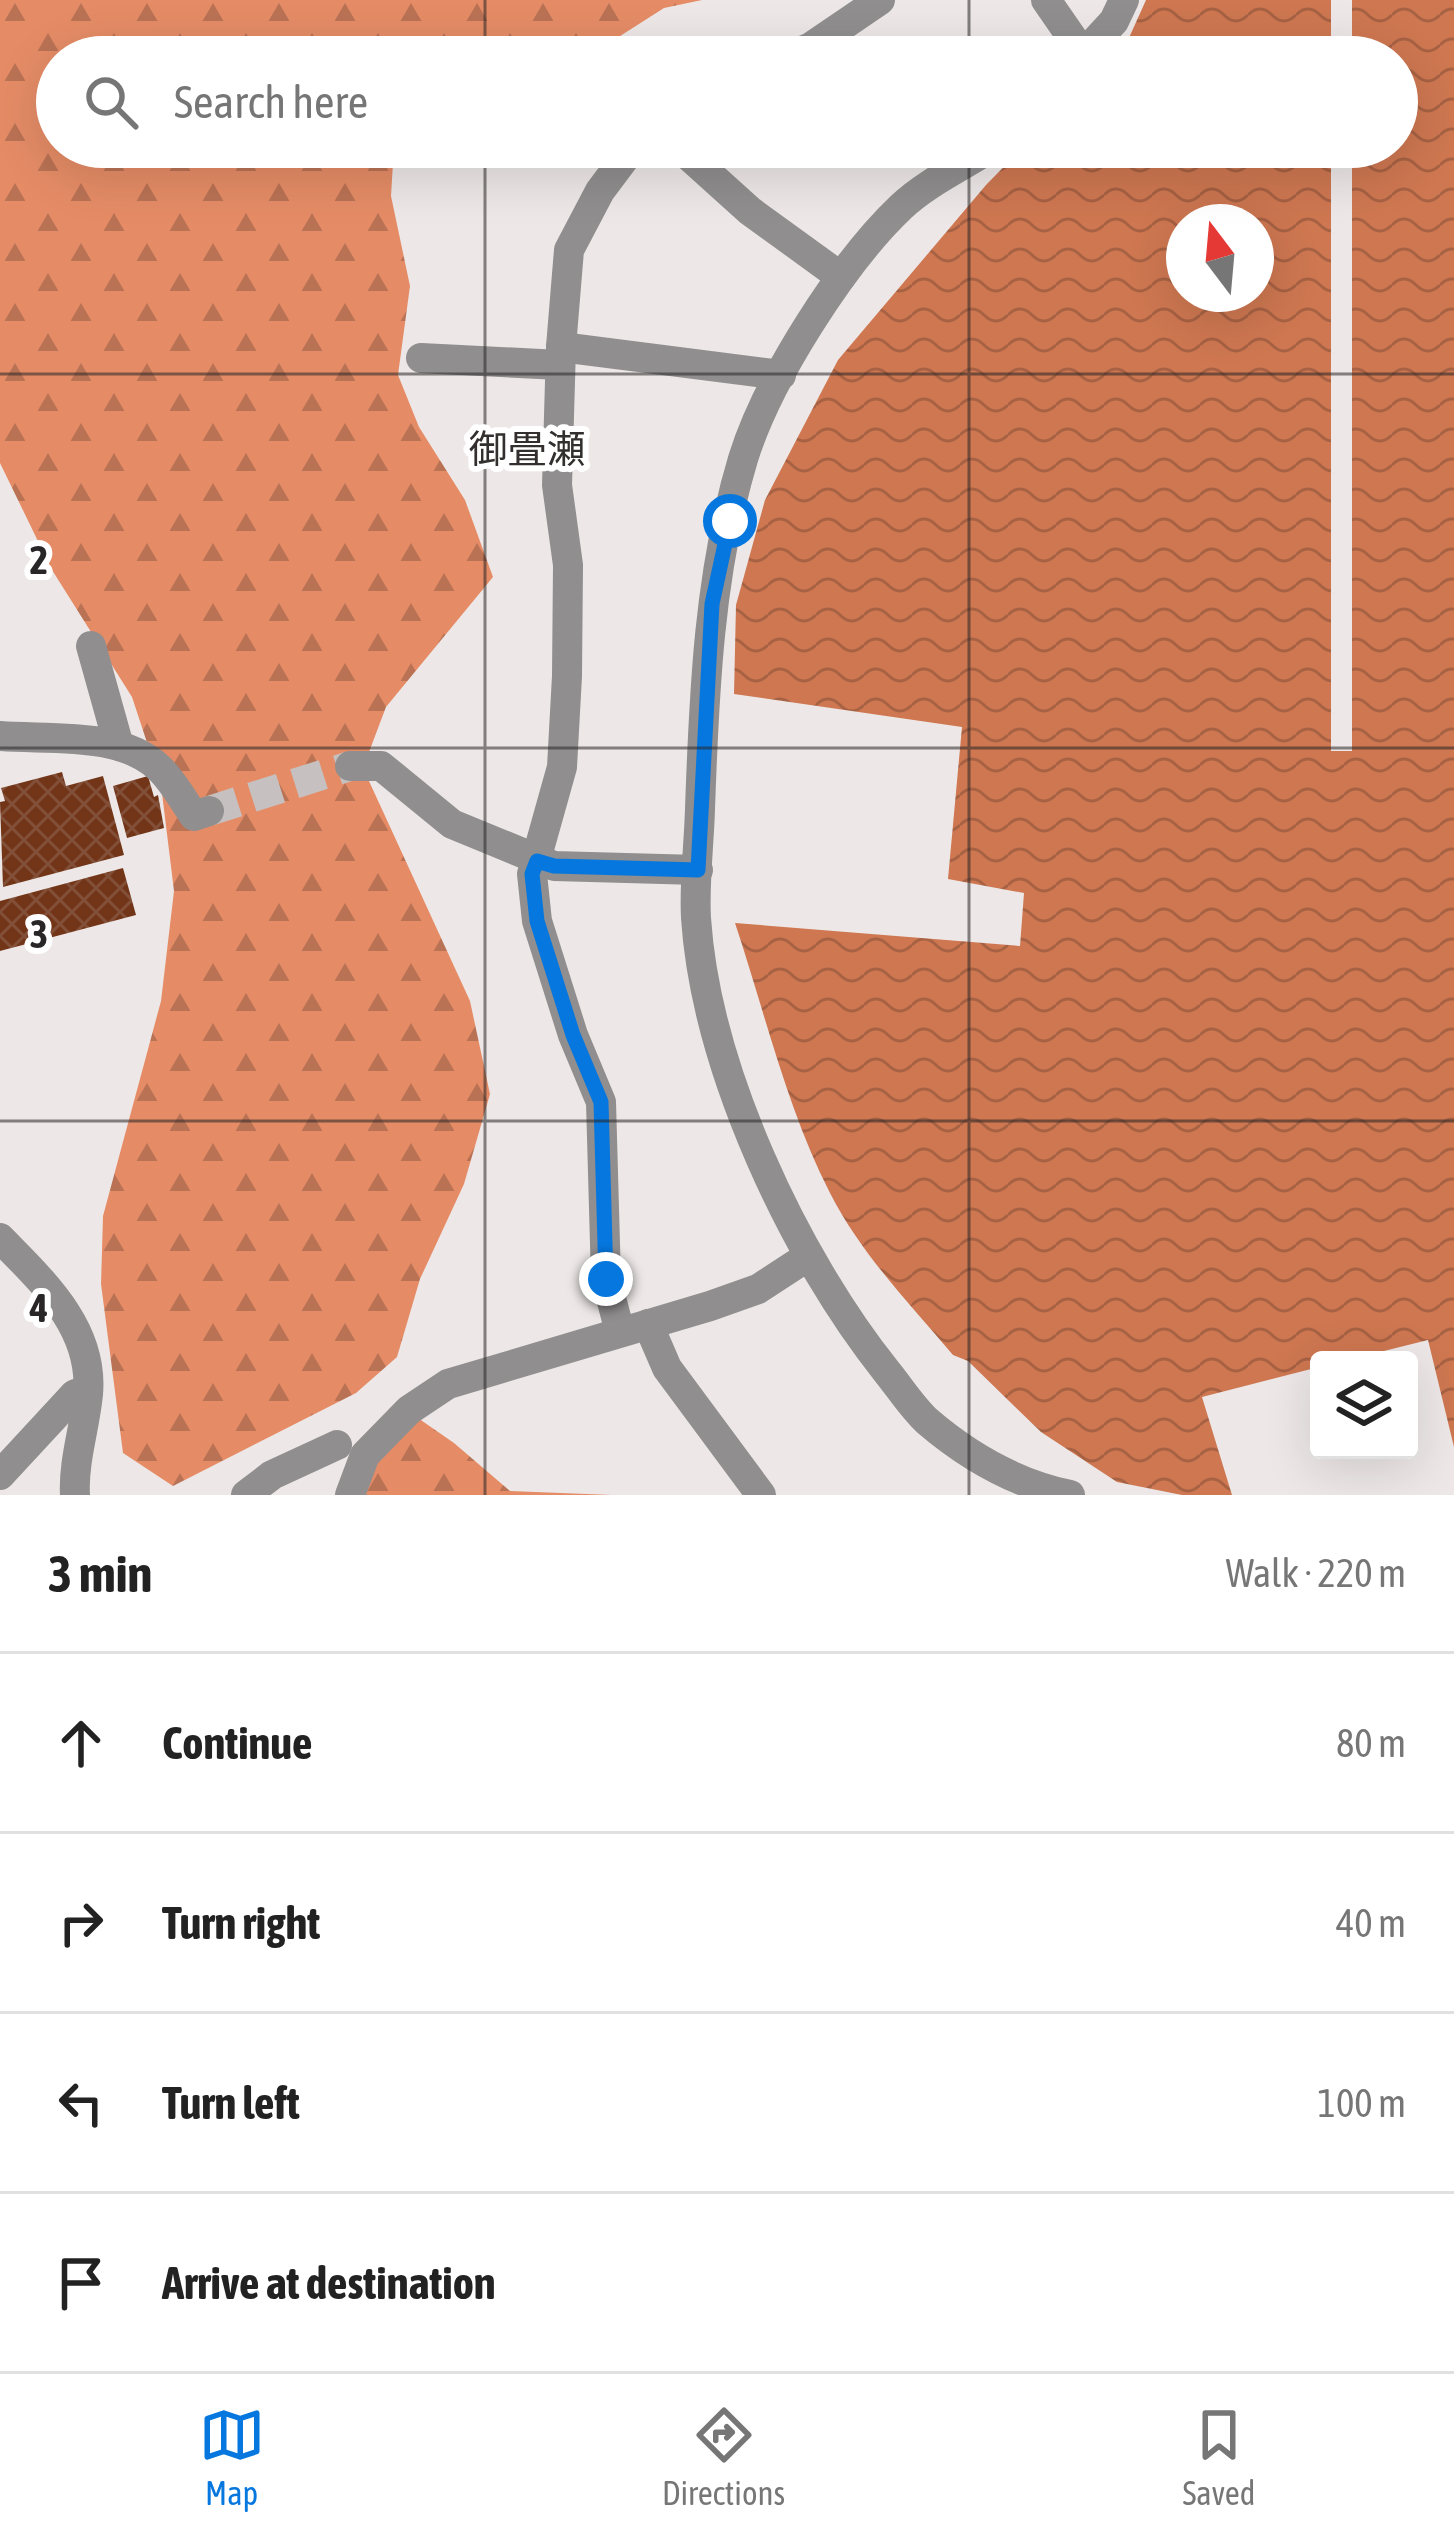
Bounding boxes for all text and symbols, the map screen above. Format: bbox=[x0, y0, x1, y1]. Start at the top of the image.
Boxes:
search box bbox=[36, 36, 1418, 168]
icon: search bbox=[78, 69, 144, 135]
text: Search here bbox=[174, 76, 368, 128]
north arrow bbox=[1166, 204, 1274, 312]
district label: 御畳瀬 bbox=[468, 427, 586, 471]
route start bbox=[703, 494, 757, 548]
text: 2 bbox=[30, 538, 48, 582]
text: 3 bbox=[30, 912, 48, 956]
route end bbox=[579, 1252, 633, 1306]
text: 4 bbox=[29, 1286, 48, 1330]
map controls bbox=[1310, 1351, 1418, 1459]
button: layers bbox=[1310, 1351, 1418, 1459]
text: 3 min bbox=[48, 1544, 152, 1603]
text: Walk · 220 m bbox=[1226, 1551, 1406, 1595]
icon: ahead bbox=[48, 1710, 114, 1776]
text: Continue bbox=[162, 1717, 313, 1769]
text: 80 m bbox=[1336, 1721, 1406, 1765]
icon: right bbox=[48, 1890, 114, 1956]
text: Turn right bbox=[162, 1897, 320, 1949]
text: 40 m bbox=[1336, 1901, 1406, 1945]
icon: left bbox=[48, 2070, 114, 2136]
text: Turn left bbox=[162, 2077, 300, 2129]
text: 100 m bbox=[1318, 2081, 1406, 2125]
icon: arrive bbox=[48, 2250, 114, 2316]
text: Arrive at destination bbox=[162, 2257, 496, 2309]
tab: Map bbox=[199, 2402, 265, 2512]
tab: Directions bbox=[662, 2402, 785, 2512]
tab: Saved bbox=[1182, 2402, 1255, 2512]

